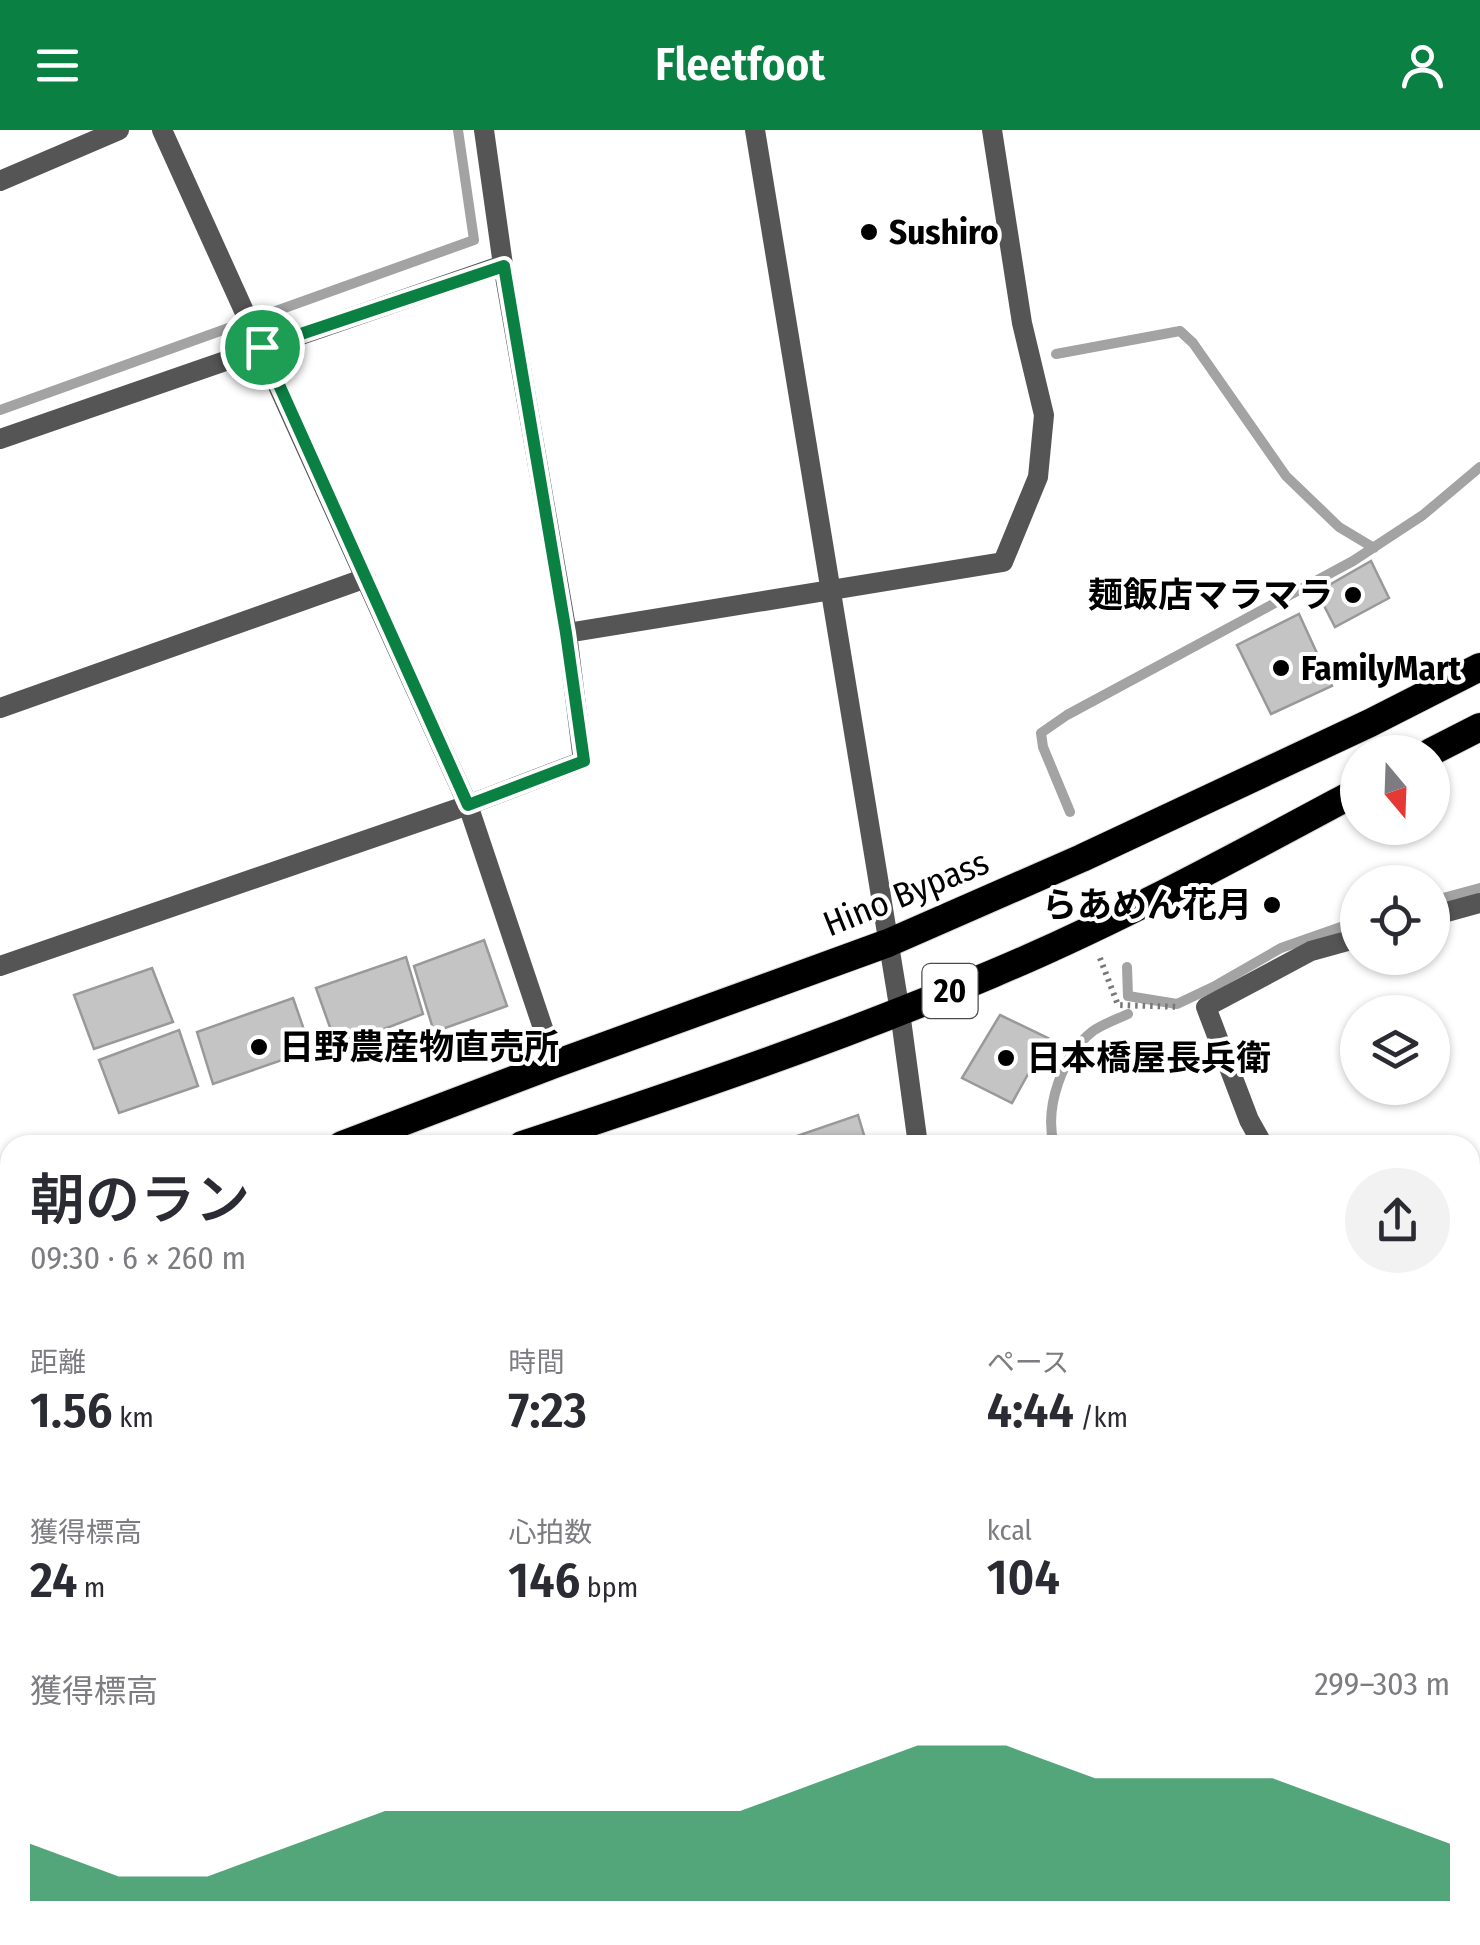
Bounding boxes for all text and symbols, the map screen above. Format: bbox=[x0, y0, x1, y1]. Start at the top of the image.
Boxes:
icon: menu bbox=[30, 38, 85, 93]
text: Fleetfoot bbox=[655, 38, 825, 92]
icon: person bbox=[1395, 38, 1450, 93]
place label: Sushiro bbox=[889, 211, 999, 253]
marker: Sushiro bbox=[858, 221, 880, 243]
pin bbox=[220, 305, 305, 390]
icon: arrive bbox=[235, 320, 290, 375]
place label: 麺飯店マラマラ bbox=[1088, 574, 1333, 616]
marker: 麺飯店マラマラ bbox=[1342, 584, 1364, 606]
place label: FamilyMart bbox=[1301, 647, 1462, 689]
marker: FamilyMart bbox=[1270, 657, 1292, 679]
north arrow bbox=[1340, 735, 1450, 845]
map controls bbox=[1340, 735, 1450, 1105]
street label: Hino Bypass bbox=[817, 841, 995, 945]
button: locate bbox=[1340, 865, 1450, 975]
place label: らあめん花月 bbox=[1042, 884, 1252, 926]
marker: らあめん花月 bbox=[1261, 894, 1283, 916]
road number: 20 bbox=[922, 964, 978, 1018]
button: layers bbox=[1340, 995, 1450, 1105]
place label: 日野農産物直売所 bbox=[279, 1026, 559, 1068]
marker: 日野農産物直売所 bbox=[248, 1036, 270, 1058]
place label: 日本橋屋長兵衛 bbox=[1026, 1037, 1271, 1079]
marker: 日本橋屋長兵衛 bbox=[995, 1047, 1017, 1069]
text: 朝のラン bbox=[30, 1168, 250, 1234]
button: share bbox=[1345, 1168, 1450, 1273]
text: 09:30 · 6 × 260 m bbox=[30, 1239, 246, 1277]
text: 距離 bbox=[30, 1346, 86, 1379]
text: 時間 bbox=[508, 1346, 564, 1379]
text: ペース bbox=[987, 1346, 1069, 1379]
text: 1.56 bbox=[30, 1380, 113, 1440]
text: 7:23 bbox=[508, 1380, 587, 1440]
text: 4:44 bbox=[987, 1380, 1074, 1440]
text: km bbox=[113, 1401, 154, 1434]
text: /km bbox=[1074, 1401, 1128, 1434]
text: kcal bbox=[987, 1514, 1032, 1547]
text: 獲得標高 bbox=[30, 1516, 142, 1549]
text: 心拍数 bbox=[508, 1516, 592, 1549]
text: 104 bbox=[987, 1547, 1060, 1607]
text: 24 bbox=[30, 1550, 77, 1610]
text: 146 bbox=[508, 1550, 580, 1610]
text: m bbox=[77, 1571, 105, 1604]
text: bpm bbox=[580, 1571, 638, 1604]
text: 299–303 m bbox=[1314, 1665, 1450, 1703]
text: 獲得標高 bbox=[30, 1672, 158, 1710]

